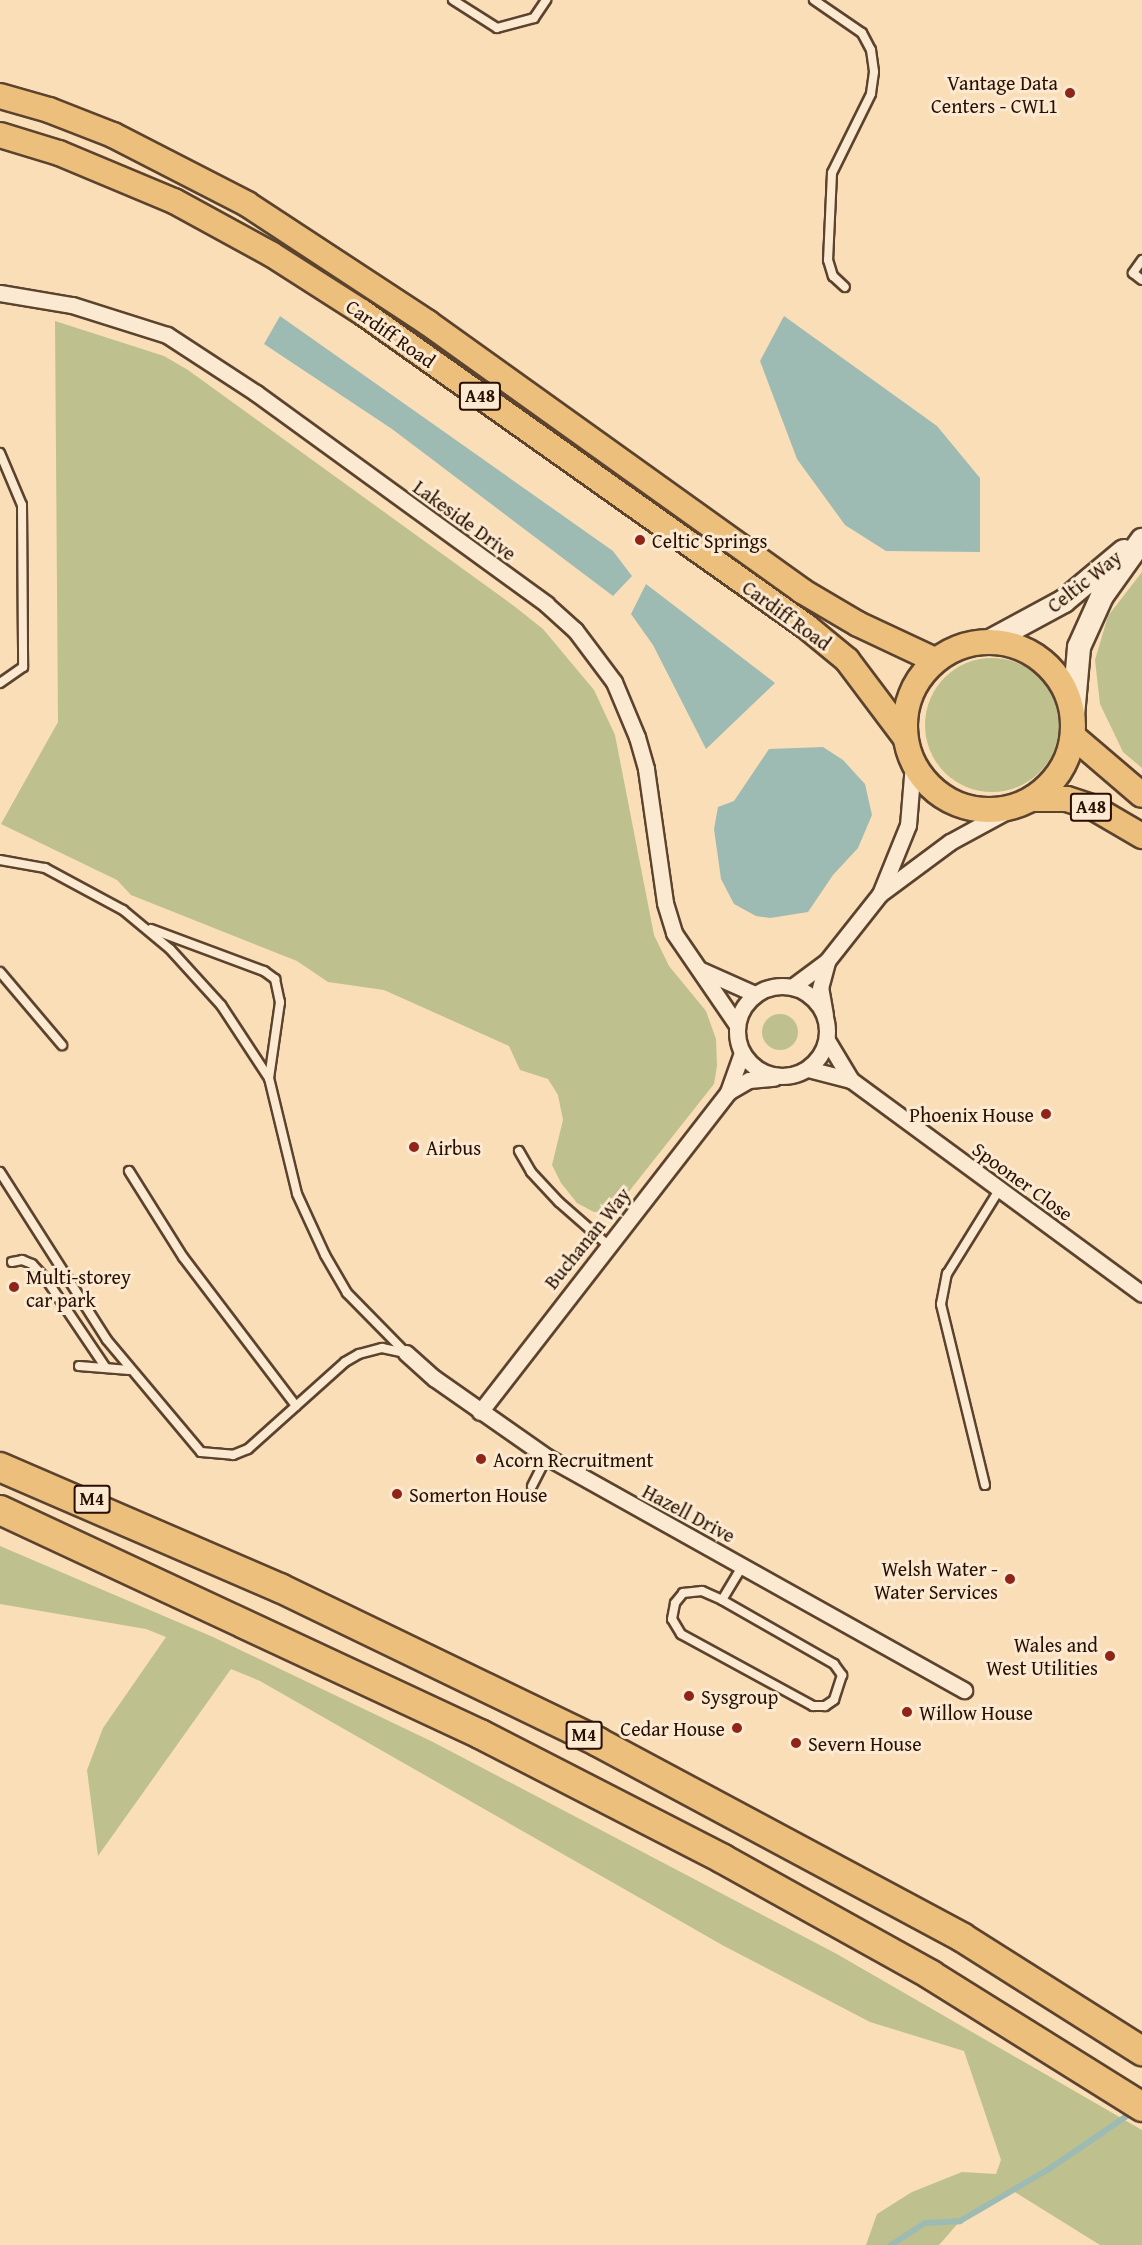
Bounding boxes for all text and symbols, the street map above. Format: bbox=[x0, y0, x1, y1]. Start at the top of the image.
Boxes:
place label: Vantage Data Centers - CWL1 bbox=[931, 70, 1058, 117]
marker: Vantage Data Centers - CWL1 bbox=[1063, 86, 1077, 100]
street label: Cardiff Road bbox=[342, 293, 440, 373]
road number: A48 bbox=[458, 381, 502, 411]
street label: Lakeside Drive bbox=[409, 475, 521, 565]
place label: Celtic Springs bbox=[652, 528, 767, 552]
marker: Celtic Springs bbox=[633, 533, 647, 547]
street label: Celtic Way bbox=[1042, 545, 1126, 617]
street label: Cardiff Road bbox=[738, 575, 836, 655]
road number: A48 bbox=[1068, 792, 1114, 822]
place label: Phoenix House bbox=[909, 1102, 1034, 1126]
marker: Phoenix House bbox=[1039, 1107, 1053, 1121]
place label: Airbus bbox=[426, 1135, 481, 1159]
street label: Spooner Close bbox=[968, 1137, 1078, 1225]
marker: Airbus bbox=[407, 1140, 421, 1154]
street label: Buchanan Way bbox=[539, 1183, 635, 1293]
place label: Multi-storey car park bbox=[26, 1264, 131, 1311]
marker: Multi-storey car park bbox=[7, 1280, 21, 1294]
place label: Acorn Recruitment bbox=[493, 1447, 654, 1471]
marker: Acorn Recruitment bbox=[474, 1452, 488, 1466]
street label: Hazell Drive bbox=[639, 1479, 739, 1547]
place label: Somerton House bbox=[409, 1482, 547, 1506]
road number: M4 bbox=[72, 1484, 112, 1514]
marker: Somerton House bbox=[390, 1487, 404, 1501]
place label: Welsh Water - Water Services bbox=[874, 1556, 998, 1603]
marker: Welsh Water - Water Services bbox=[1003, 1572, 1017, 1586]
place label: Wales and West Utilities bbox=[986, 1632, 1098, 1679]
marker: Wales and West Utilities bbox=[1103, 1649, 1117, 1663]
place label: Sysgroup bbox=[701, 1684, 778, 1708]
marker: Sysgroup bbox=[682, 1689, 696, 1703]
place label: Willow House bbox=[919, 1700, 1033, 1724]
marker: Willow House bbox=[900, 1705, 914, 1719]
place label: Cedar House bbox=[620, 1716, 725, 1740]
road number: M4 bbox=[564, 1720, 604, 1750]
marker: Cedar House bbox=[730, 1721, 744, 1735]
place label: Severn House bbox=[808, 1731, 922, 1755]
marker: Severn House bbox=[789, 1736, 803, 1750]

